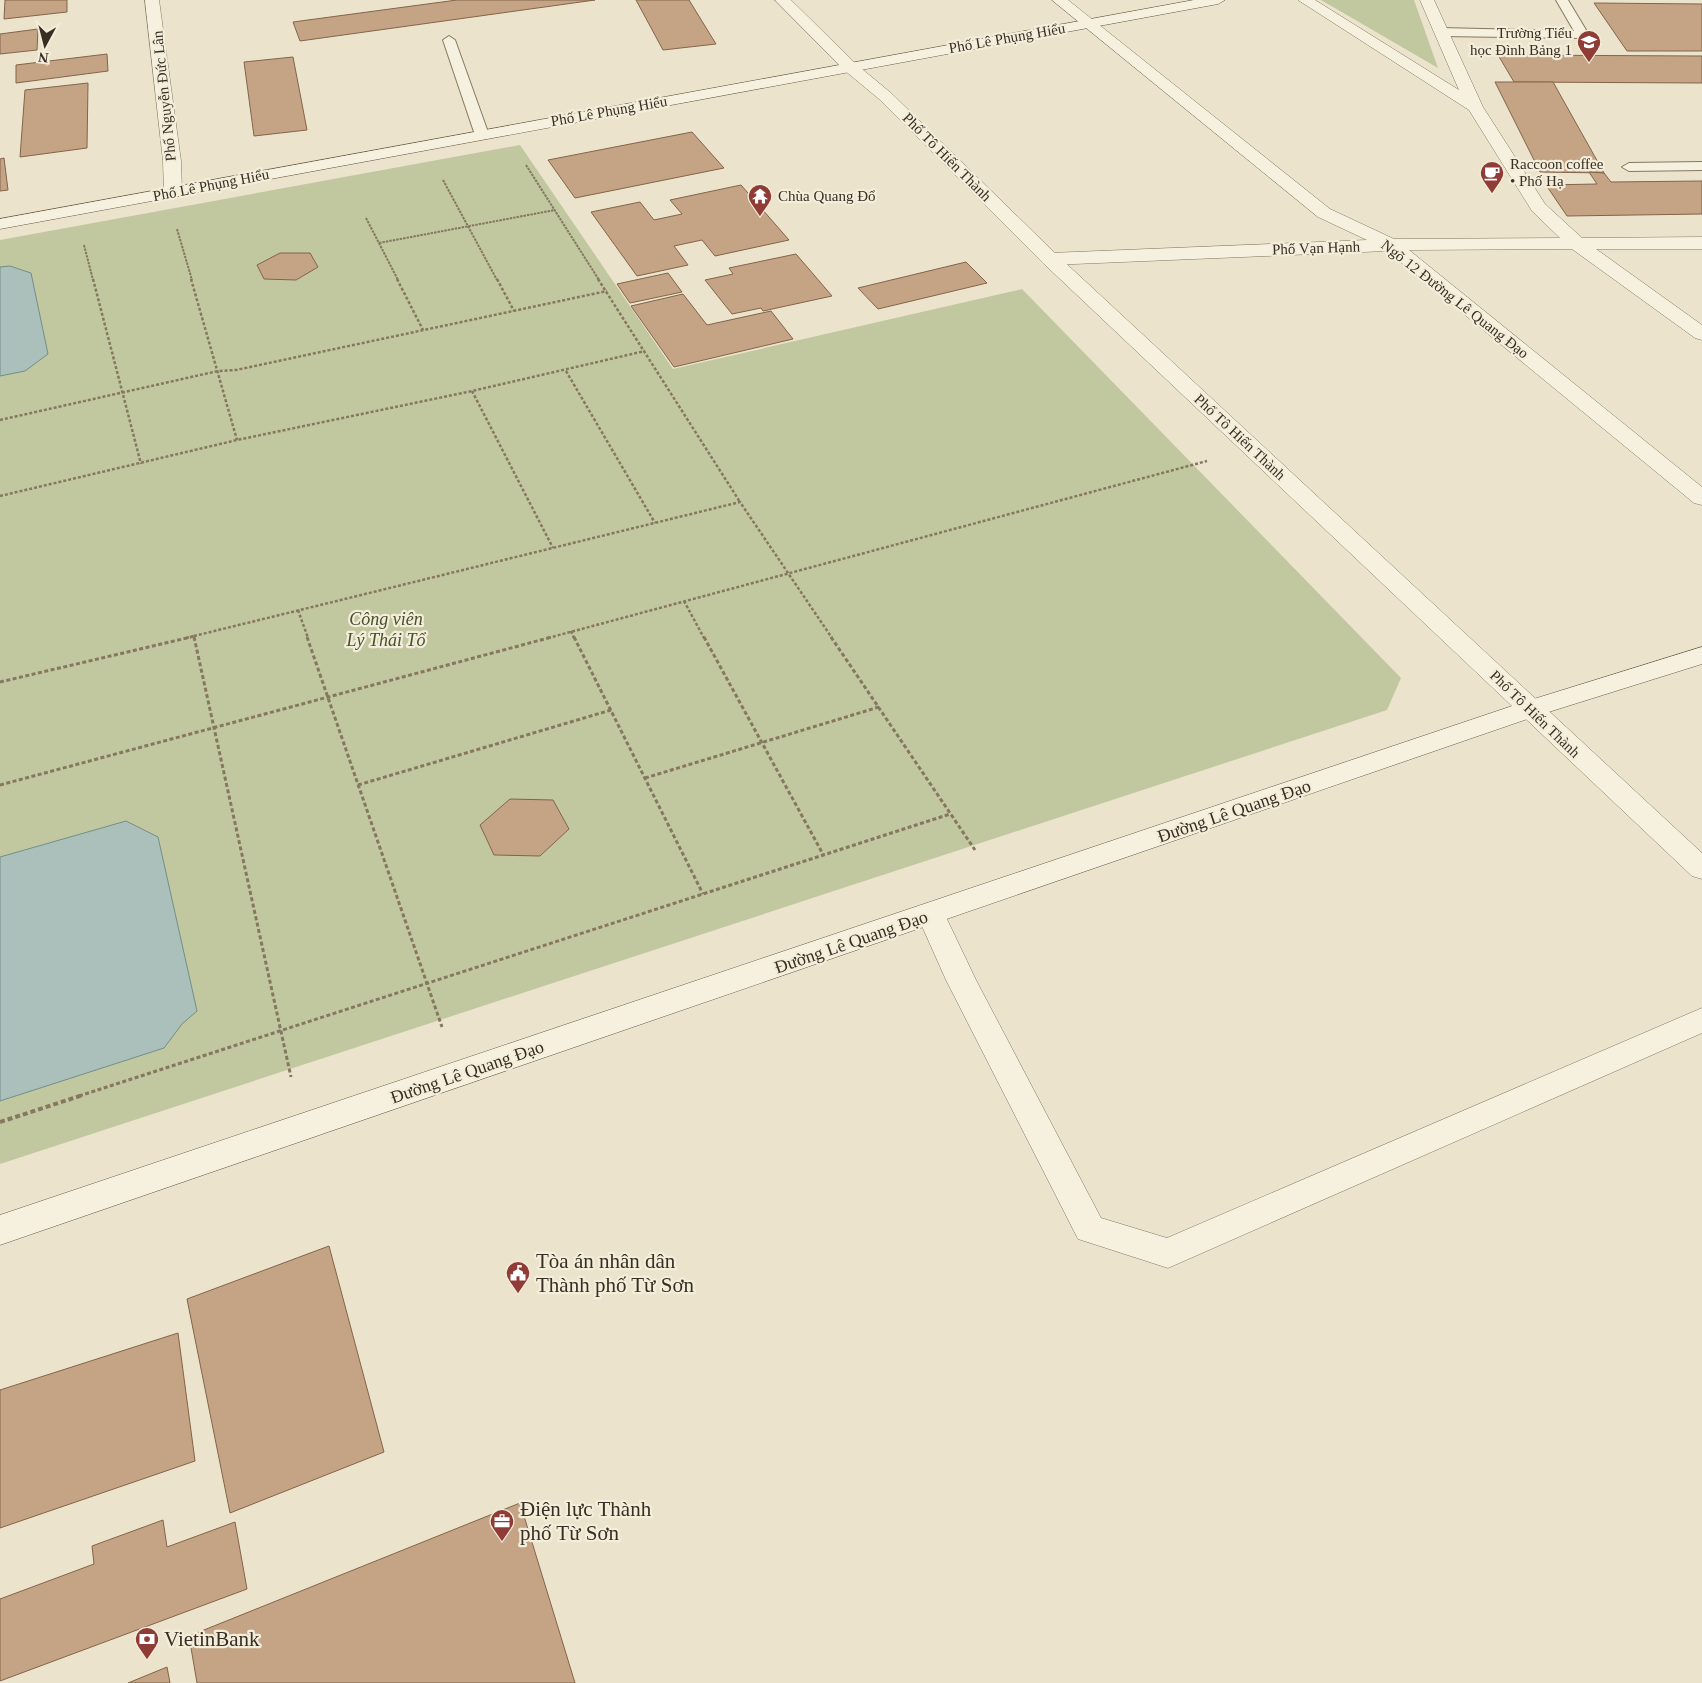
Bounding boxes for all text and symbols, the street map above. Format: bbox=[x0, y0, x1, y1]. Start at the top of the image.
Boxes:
north arrow bbox=[20, 20, 70, 70]
street label: Phố Lê Phụng Hiểu bbox=[948, 20, 1067, 56]
place label: Trường Tiểu học Đình Bảng 1 bbox=[1470, 25, 1572, 58]
school or university icon: Trường Tiểu học Đình Bảng 1 bbox=[1576, 29, 1602, 63]
street label: Phố Nguyễn Đức Lân bbox=[149, 30, 179, 162]
text: N bbox=[38, 49, 49, 65]
street label: Phố Lê Phụng Hiểu bbox=[550, 93, 669, 129]
street label: Phố Tô Hiến Thành bbox=[900, 110, 995, 205]
place label: Raccoon coffee • Phố Hạ bbox=[1510, 156, 1604, 189]
cafe icon: Raccoon coffee • Phố Hạ bbox=[1479, 160, 1505, 194]
street label: Phố Lê Phụng Hiểu bbox=[152, 166, 271, 204]
temple icon: Chùa Quang Đổ bbox=[747, 183, 773, 217]
place label: Chùa Quang Đổ bbox=[778, 188, 876, 204]
street label: Ngõ 12 Đường Lê Quang Đạo bbox=[1378, 237, 1532, 361]
street label: Phố Vạn Hạnh bbox=[1272, 238, 1361, 258]
street label: Phố Tô Hiến Thành bbox=[1191, 391, 1289, 483]
park label: Công viên Lý Thái Tổ bbox=[345, 609, 427, 650]
street label: Phố Tô Hiến Thành bbox=[1487, 667, 1583, 761]
street label: Đường Lê Quang Đạo bbox=[1155, 775, 1313, 847]
street label: Đường Lê Quang Đạo bbox=[772, 906, 930, 978]
street label: Đường Lê Quang Đạo bbox=[388, 1036, 546, 1108]
place label: Tòa án nhân dân Thành phố Từ Sơn bbox=[536, 1249, 695, 1297]
public building icon: Tòa án nhân dân Thành phố Từ Sơn bbox=[505, 1260, 531, 1294]
place label: Điện lực Thành phố Từ Sơn bbox=[520, 1497, 652, 1545]
office icon: Điện lực Thành phố Từ Sơn bbox=[489, 1508, 515, 1542]
bank icon: VietinBank bbox=[134, 1626, 160, 1660]
place label: VietinBank bbox=[164, 1627, 260, 1651]

